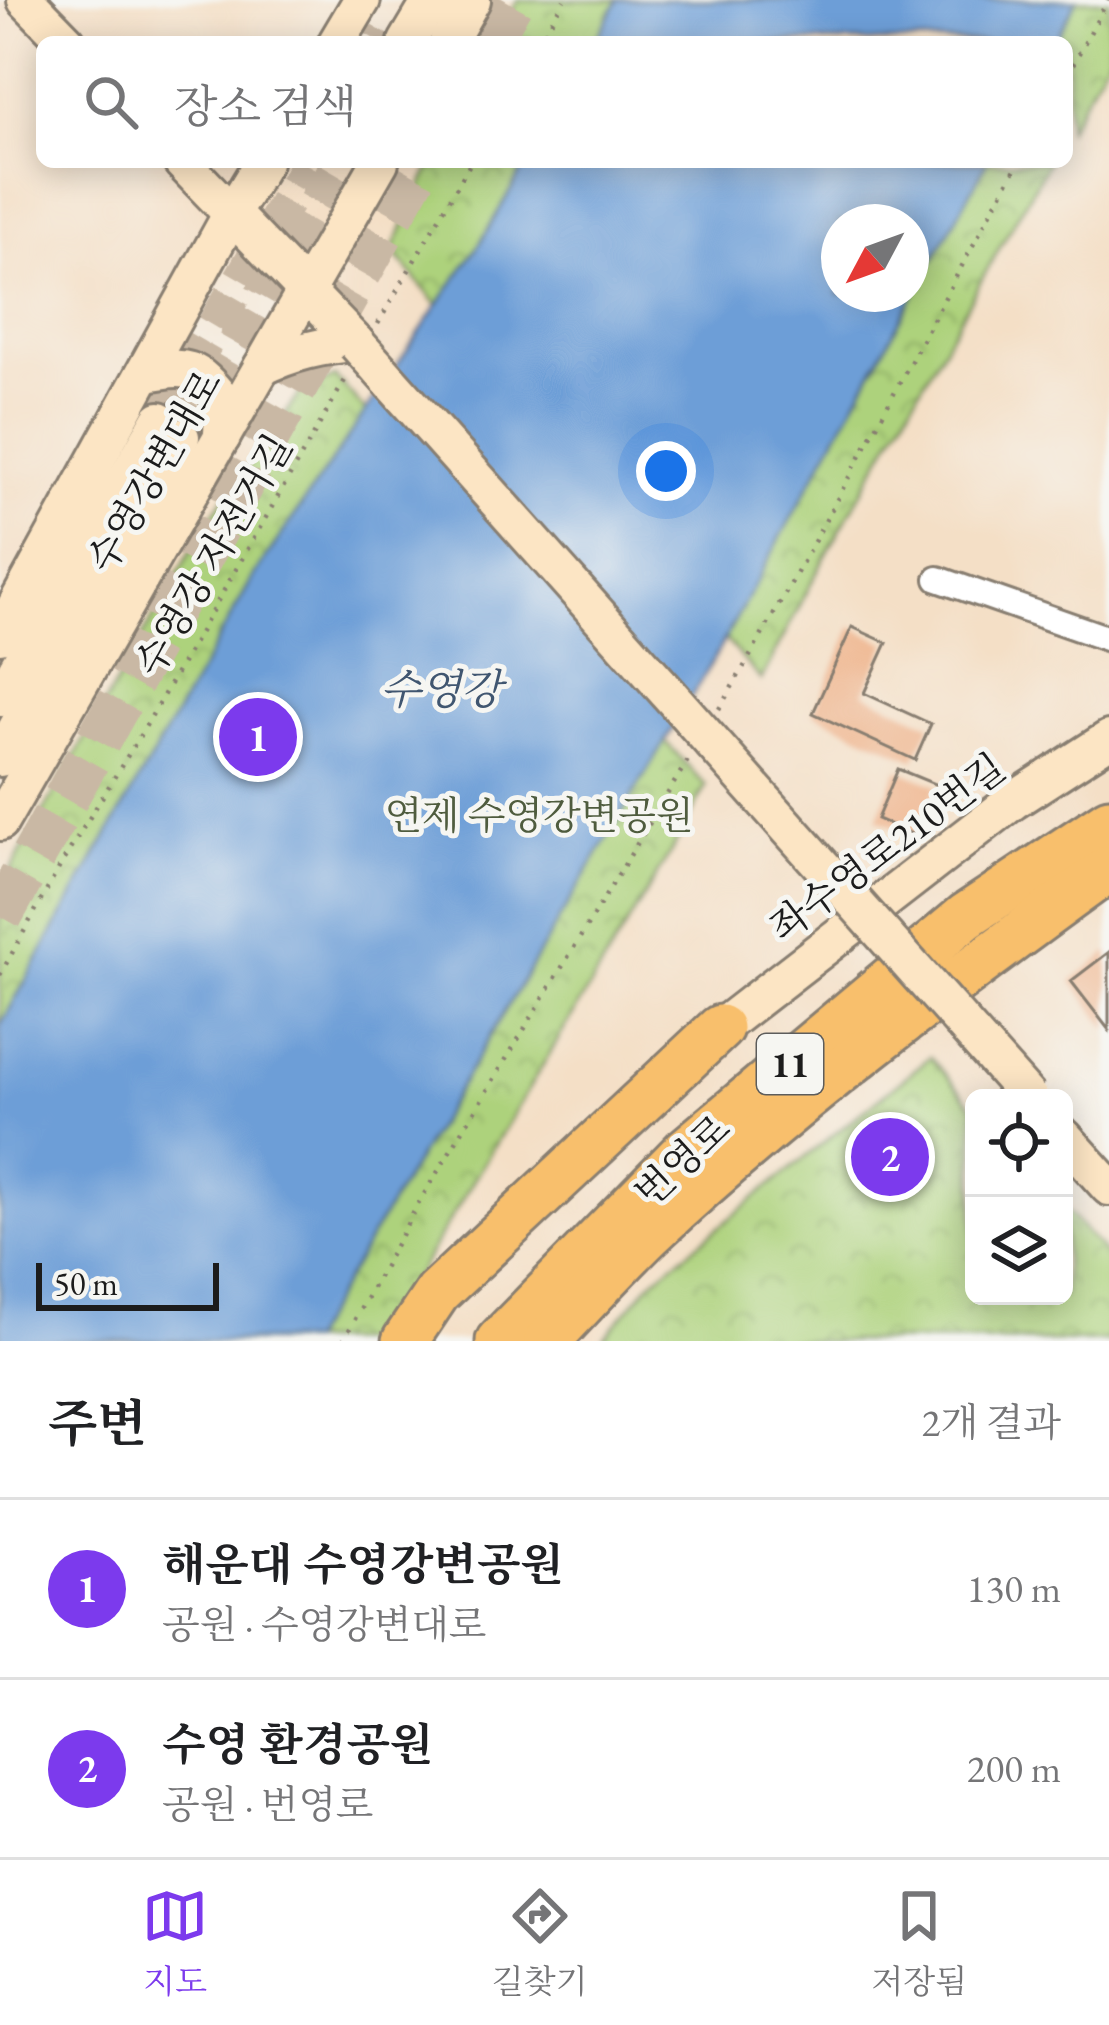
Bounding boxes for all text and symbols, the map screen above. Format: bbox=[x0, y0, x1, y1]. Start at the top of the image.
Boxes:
search box bbox=[36, 36, 1073, 168]
icon: search bbox=[78, 69, 144, 135]
text: 장소 검색 bbox=[174, 77, 357, 135]
north arrow bbox=[821, 204, 929, 312]
street label: 수영강변대로 bbox=[76, 361, 233, 582]
street label: 수영강 자전거길 bbox=[123, 425, 303, 686]
your location bbox=[636, 441, 696, 501]
water label: 수영강 bbox=[380, 662, 507, 717]
pin: 1 bbox=[219, 692, 297, 782]
street label: 좌수영로210번길 bbox=[759, 742, 1015, 953]
park label: 연제 수영강변공원 bbox=[384, 790, 694, 841]
road number: 11 bbox=[757, 1034, 823, 1094]
map controls bbox=[965, 1089, 1073, 1305]
button: locate bbox=[965, 1089, 1073, 1197]
street label: 번영로 bbox=[624, 1103, 741, 1218]
pin: 2 bbox=[851, 1112, 929, 1202]
button: layers bbox=[965, 1197, 1073, 1305]
scale bar bbox=[36, 1257, 219, 1310]
text: 50 m bbox=[54, 1262, 118, 1305]
text: 주변 bbox=[48, 1390, 147, 1456]
text: 2개 결과 bbox=[921, 1397, 1061, 1448]
text: 해운대 수영강변공원 bbox=[162, 1535, 564, 1593]
text: 1 bbox=[77, 1563, 97, 1614]
text: 130 m bbox=[967, 1563, 1061, 1614]
text: 공원 · 수영강변대로 bbox=[162, 1599, 487, 1650]
text: 수영 환경공원 bbox=[162, 1715, 434, 1773]
text: 2 bbox=[77, 1743, 97, 1794]
text: 200 m bbox=[967, 1743, 1061, 1794]
text: 공원 · 번영로 bbox=[162, 1779, 374, 1830]
tab: 지도 bbox=[142, 1883, 208, 2003]
tab: 길찾기 bbox=[492, 1883, 588, 2003]
tab: 저장됨 bbox=[871, 1883, 967, 2003]

